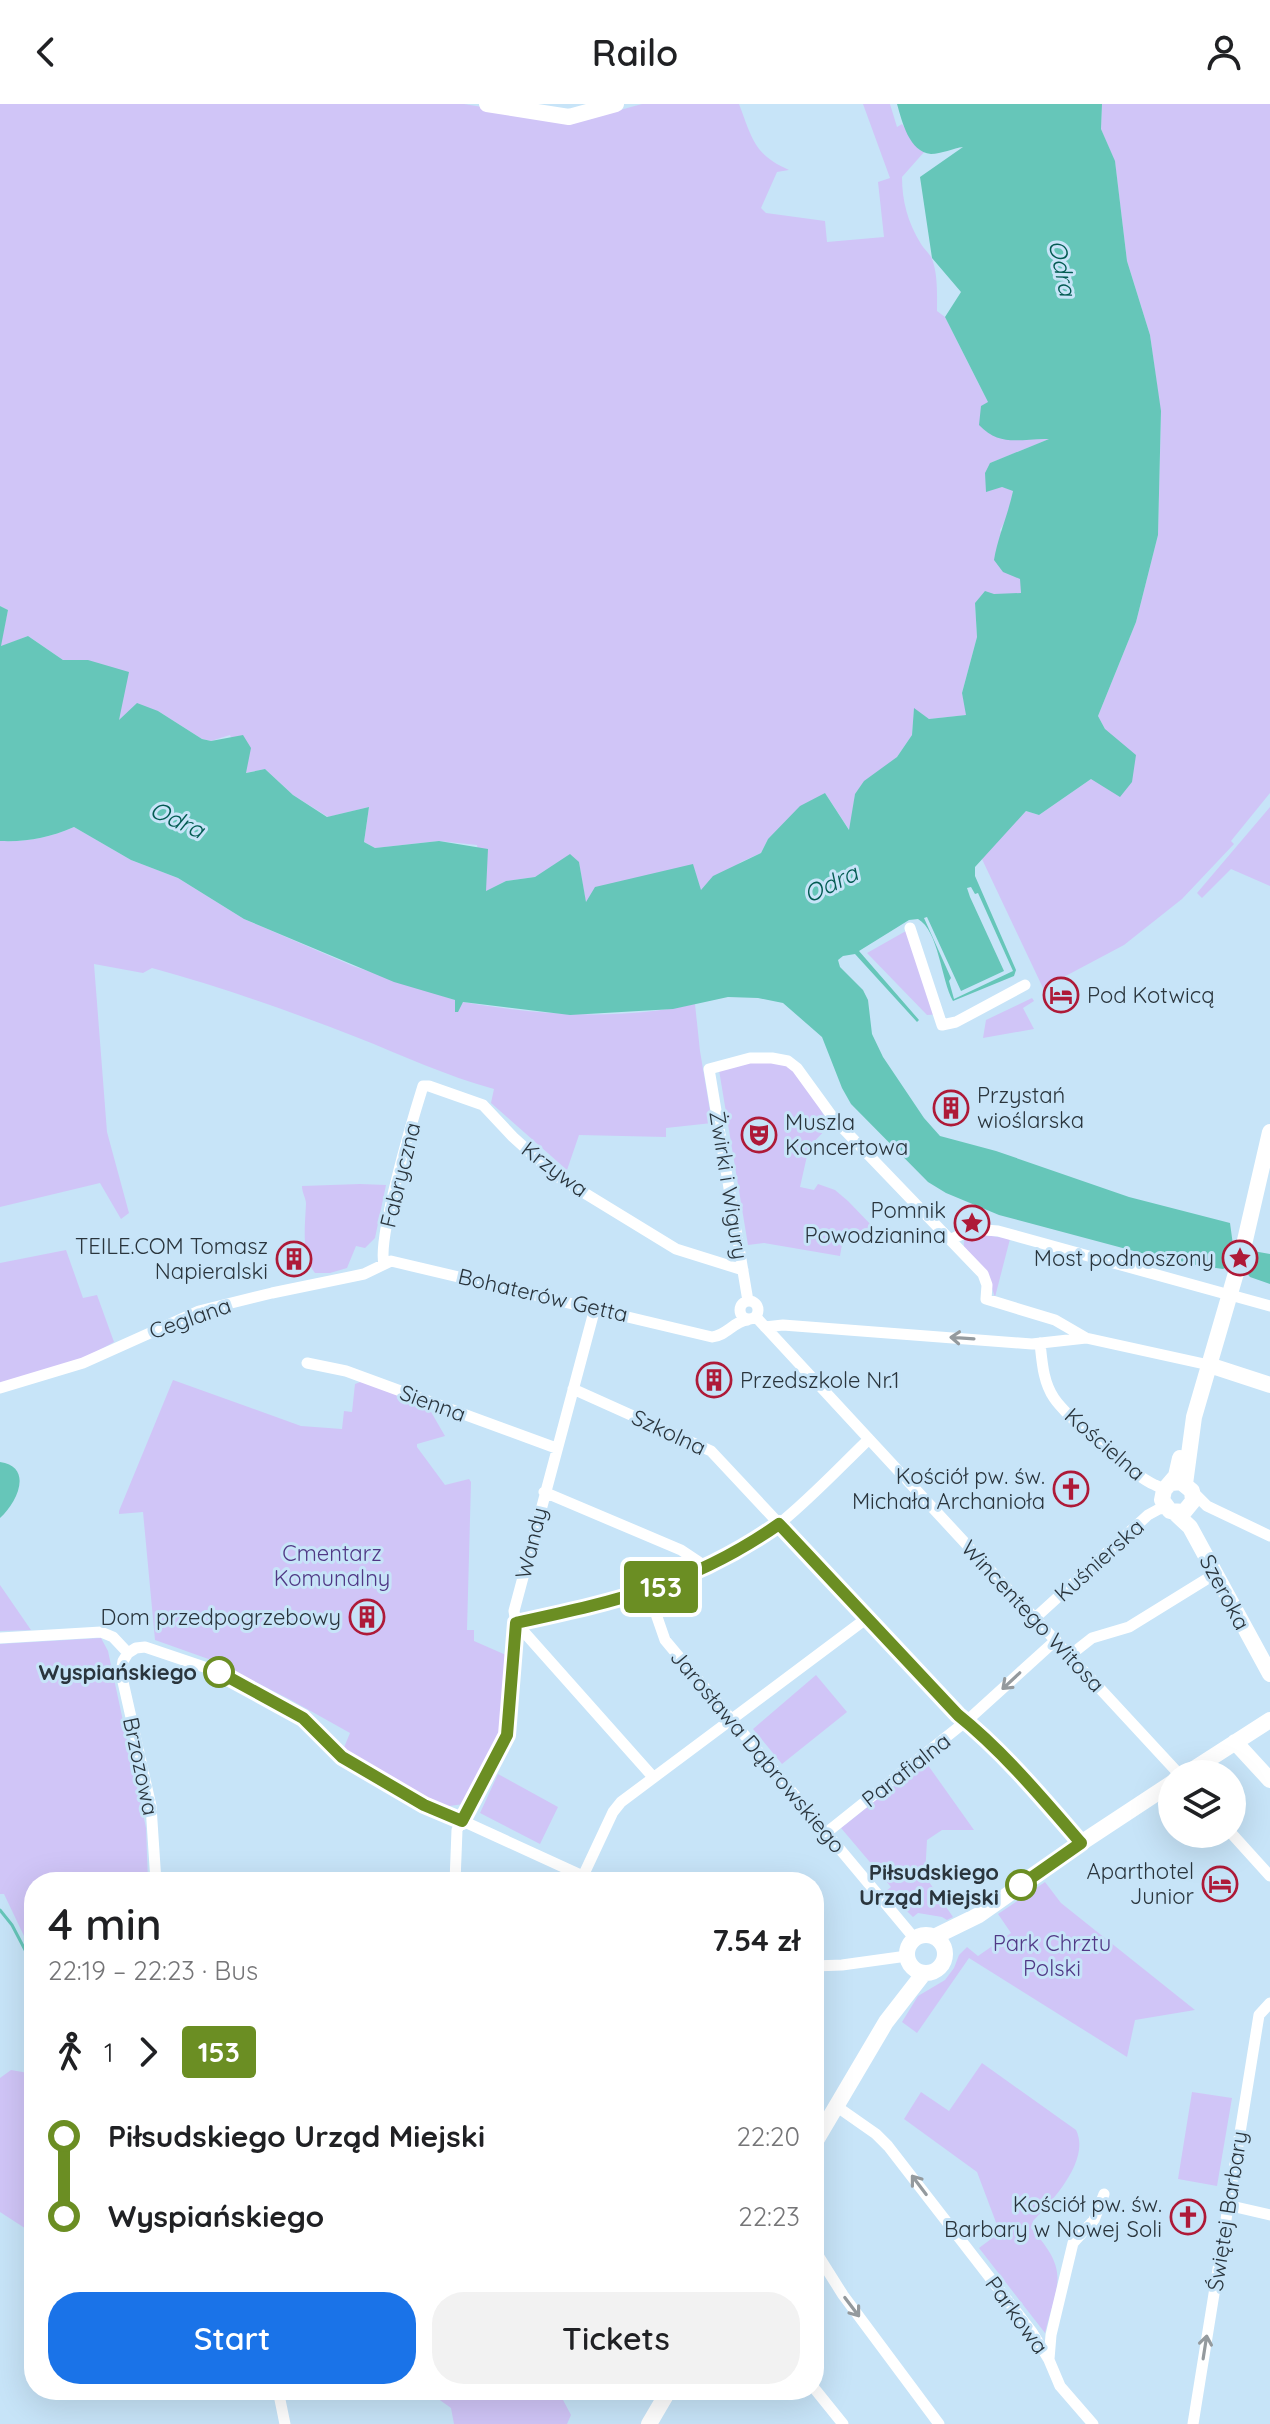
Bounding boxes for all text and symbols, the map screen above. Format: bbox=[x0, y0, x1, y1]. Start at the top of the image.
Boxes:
icon: back bbox=[24, 30, 68, 74]
text: Railo bbox=[592, 30, 678, 75]
icon: person bbox=[1202, 30, 1246, 74]
water label: Odra bbox=[1042, 237, 1084, 300]
water label: Odra bbox=[145, 794, 211, 845]
water label: Odra bbox=[799, 857, 864, 909]
hotel icon: Pod Kotwicą bbox=[1042, 976, 1080, 1014]
place label: Pod Kotwicą bbox=[1087, 981, 1215, 1009]
place label: Przystań wioślarska bbox=[977, 1081, 1084, 1134]
building icon: Przystań wioślarska bbox=[932, 1089, 970, 1127]
place label: Muszla Koncertowa bbox=[785, 1108, 908, 1161]
street label: Żwirki i Wigury bbox=[703, 1109, 755, 1261]
theatre icon: Muszla Koncertowa bbox=[740, 1116, 778, 1154]
street label: Fabryczna bbox=[373, 1119, 427, 1231]
street label: Krzywa bbox=[516, 1135, 594, 1203]
place label: Pomnik Powodzianina bbox=[805, 1196, 946, 1249]
place icon: Pomnik Powodzianina bbox=[953, 1204, 991, 1242]
place label: TEILE.COM Tomasz Napieralski bbox=[75, 1232, 268, 1285]
place icon: Most podnoszony bbox=[1221, 1239, 1259, 1277]
building icon: TEILE.COM Tomasz Napieralski bbox=[275, 1240, 313, 1278]
place label: Most podnoszony bbox=[1034, 1244, 1214, 1272]
street label: Bohaterów Getta bbox=[455, 1262, 631, 1328]
street label: Ceglana bbox=[145, 1291, 235, 1345]
one-way arrow bbox=[949, 1330, 976, 1345]
building icon: Przedszkole Nr.1 bbox=[695, 1361, 733, 1399]
place label: Przedszkole Nr.1 bbox=[740, 1366, 900, 1394]
street label: Sienna bbox=[396, 1378, 470, 1428]
street label: Kościelna bbox=[1059, 1401, 1151, 1487]
street label: Szkolna bbox=[627, 1403, 711, 1461]
place label: Kościół pw. św. Michała Archanioła bbox=[852, 1462, 1045, 1515]
church icon: Kościół pw. św. Michała Archanioła bbox=[1052, 1470, 1090, 1508]
street label: Wandy bbox=[509, 1504, 553, 1582]
street label: Kuśnierska bbox=[1048, 1512, 1150, 1608]
street label: Wincentego Witosa bbox=[955, 1534, 1111, 1698]
park label: Cmentarz Komunalny bbox=[274, 1539, 390, 1592]
street label: Szeroka bbox=[1194, 1549, 1256, 1635]
line badge: 153 bbox=[615, 1561, 707, 1613]
text: 153 bbox=[640, 1569, 682, 1604]
building icon: Dom przedpogrzebowy bbox=[348, 1598, 386, 1636]
place label: Dom przedpogrzebowy bbox=[101, 1603, 341, 1631]
street label: Jarosława Dąbrowskiego bbox=[664, 1643, 852, 1859]
marker: Wyspiańskiego bbox=[204, 1657, 234, 1687]
place label: Wyspiańskiego bbox=[39, 1658, 197, 1686]
one-way arrow bbox=[1001, 1671, 1021, 1690]
street label: Brzozowa bbox=[117, 1714, 165, 1818]
street label: Parafialna bbox=[856, 1727, 956, 1813]
map controls bbox=[1158, 1760, 1246, 1848]
button: layers bbox=[1158, 1760, 1246, 1848]
place label: Aparthotel Junior bbox=[1087, 1857, 1195, 1910]
place label: Piłsudskiego Urząd Miejski bbox=[859, 1858, 999, 1911]
hotel icon: Aparthotel Junior bbox=[1201, 1865, 1239, 1903]
marker: Piłsudskiego Urząd Miejski bbox=[1006, 1870, 1036, 1900]
text: 4 min bbox=[48, 1896, 162, 1951]
text: 7.54 zł bbox=[712, 1921, 800, 1959]
park label: Park Chrztu Polski bbox=[993, 1929, 1111, 1982]
text: 22:19 – 22:23 · Bus bbox=[48, 1954, 258, 1987]
icon: walk bbox=[48, 2030, 92, 2074]
icon: forward bbox=[126, 2030, 170, 2074]
text: 153 bbox=[198, 2034, 240, 2069]
text: 1 bbox=[104, 2036, 114, 2069]
text: Piłsudskiego Urząd Miejski bbox=[108, 2117, 485, 2155]
text: 22:20 bbox=[736, 2120, 800, 2153]
street label: Świętej Barbary bbox=[1201, 2129, 1253, 2293]
one-way arrow bbox=[910, 2175, 928, 2196]
place label: Kościół pw. św. Barbary w Nowej Soli bbox=[944, 2190, 1162, 2243]
text: Wyspiańskiego bbox=[108, 2197, 324, 2235]
church icon: Kościół pw. św. Barbary w Nowej Soli bbox=[1169, 2198, 1207, 2236]
text: 22:23 bbox=[738, 2200, 800, 2233]
street label: Parkowa bbox=[979, 2271, 1055, 2359]
button: Start bbox=[48, 2292, 416, 2384]
button: Tickets bbox=[432, 2292, 800, 2384]
one-way arrow bbox=[843, 2296, 860, 2317]
one-way arrow bbox=[1198, 2335, 1213, 2360]

